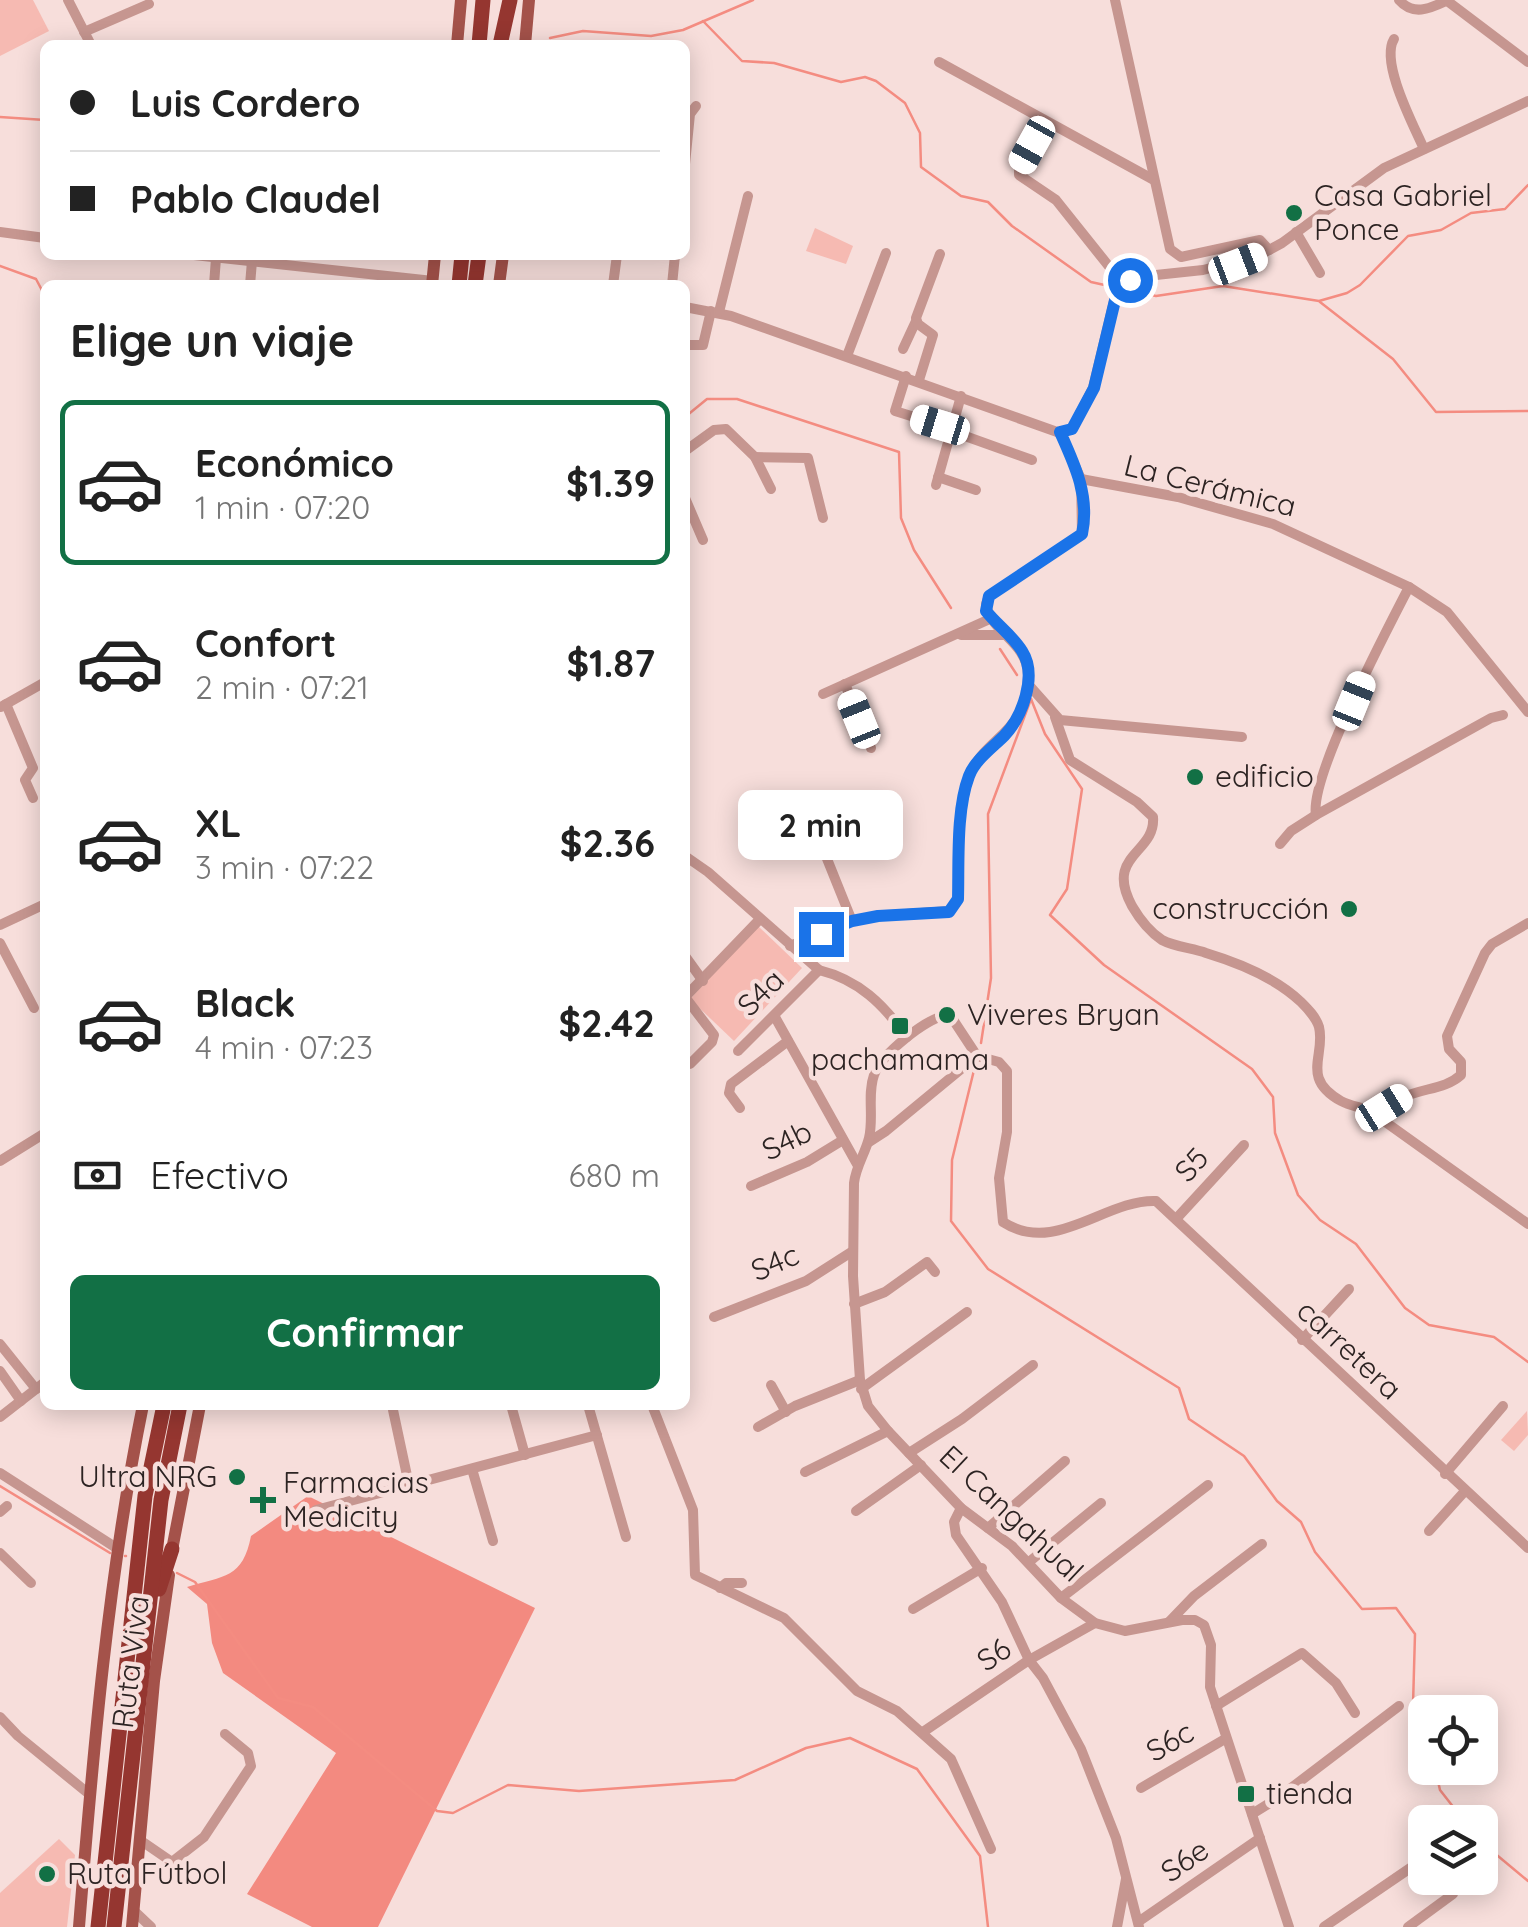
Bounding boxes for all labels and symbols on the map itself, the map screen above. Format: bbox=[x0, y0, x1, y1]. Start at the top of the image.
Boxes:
car bbox=[1004, 111, 1060, 179]
place label: Casa Gabriel Ponce bbox=[1314, 176, 1492, 248]
marker: Casa Gabriel Ponce bbox=[1283, 202, 1305, 224]
car bbox=[1205, 239, 1271, 289]
route start bbox=[1108, 258, 1153, 303]
car bbox=[907, 402, 973, 448]
street label: La Cerámica bbox=[1120, 445, 1300, 525]
car bbox=[1329, 668, 1379, 734]
car bbox=[834, 686, 884, 752]
place label: edificio bbox=[1215, 757, 1314, 795]
marker: edificio bbox=[1184, 766, 1206, 788]
callout: 2 min bbox=[738, 789, 904, 859]
place label: construcción bbox=[1152, 889, 1329, 927]
marker: construcción bbox=[1338, 898, 1360, 920]
route end bbox=[799, 912, 844, 957]
street label: S4a bbox=[729, 961, 792, 1024]
place label: Viveres Bryan bbox=[967, 995, 1160, 1033]
marker: Viveres Bryan bbox=[936, 1004, 958, 1026]
marker: pachamama bbox=[889, 1015, 911, 1037]
place label: pachamama bbox=[811, 1040, 989, 1078]
car bbox=[1351, 1079, 1417, 1137]
street label: S4b bbox=[755, 1112, 818, 1168]
street label: S5 bbox=[1166, 1139, 1216, 1189]
street label: S4c bbox=[745, 1235, 804, 1289]
street label: carretera bbox=[1289, 1291, 1410, 1407]
street label: El Cangahual bbox=[932, 1437, 1092, 1590]
place label: Ultra NRG bbox=[79, 1457, 217, 1495]
place label: Farmacias Medicity bbox=[283, 1463, 429, 1535]
marker: Ultra NRG bbox=[226, 1466, 248, 1488]
marker: Farmacias Medicity bbox=[252, 1489, 274, 1511]
street label: Ruta Viva bbox=[103, 1593, 157, 1731]
street label: S6 bbox=[969, 1629, 1018, 1679]
street label: S6c bbox=[1139, 1713, 1200, 1770]
place label: tienda bbox=[1266, 1774, 1353, 1812]
marker: tienda bbox=[1235, 1783, 1257, 1805]
street label: S6e bbox=[1153, 1830, 1216, 1890]
place label: Ruta Fútbol bbox=[67, 1854, 227, 1892]
marker: Ruta Fútbol bbox=[36, 1863, 58, 1885]

